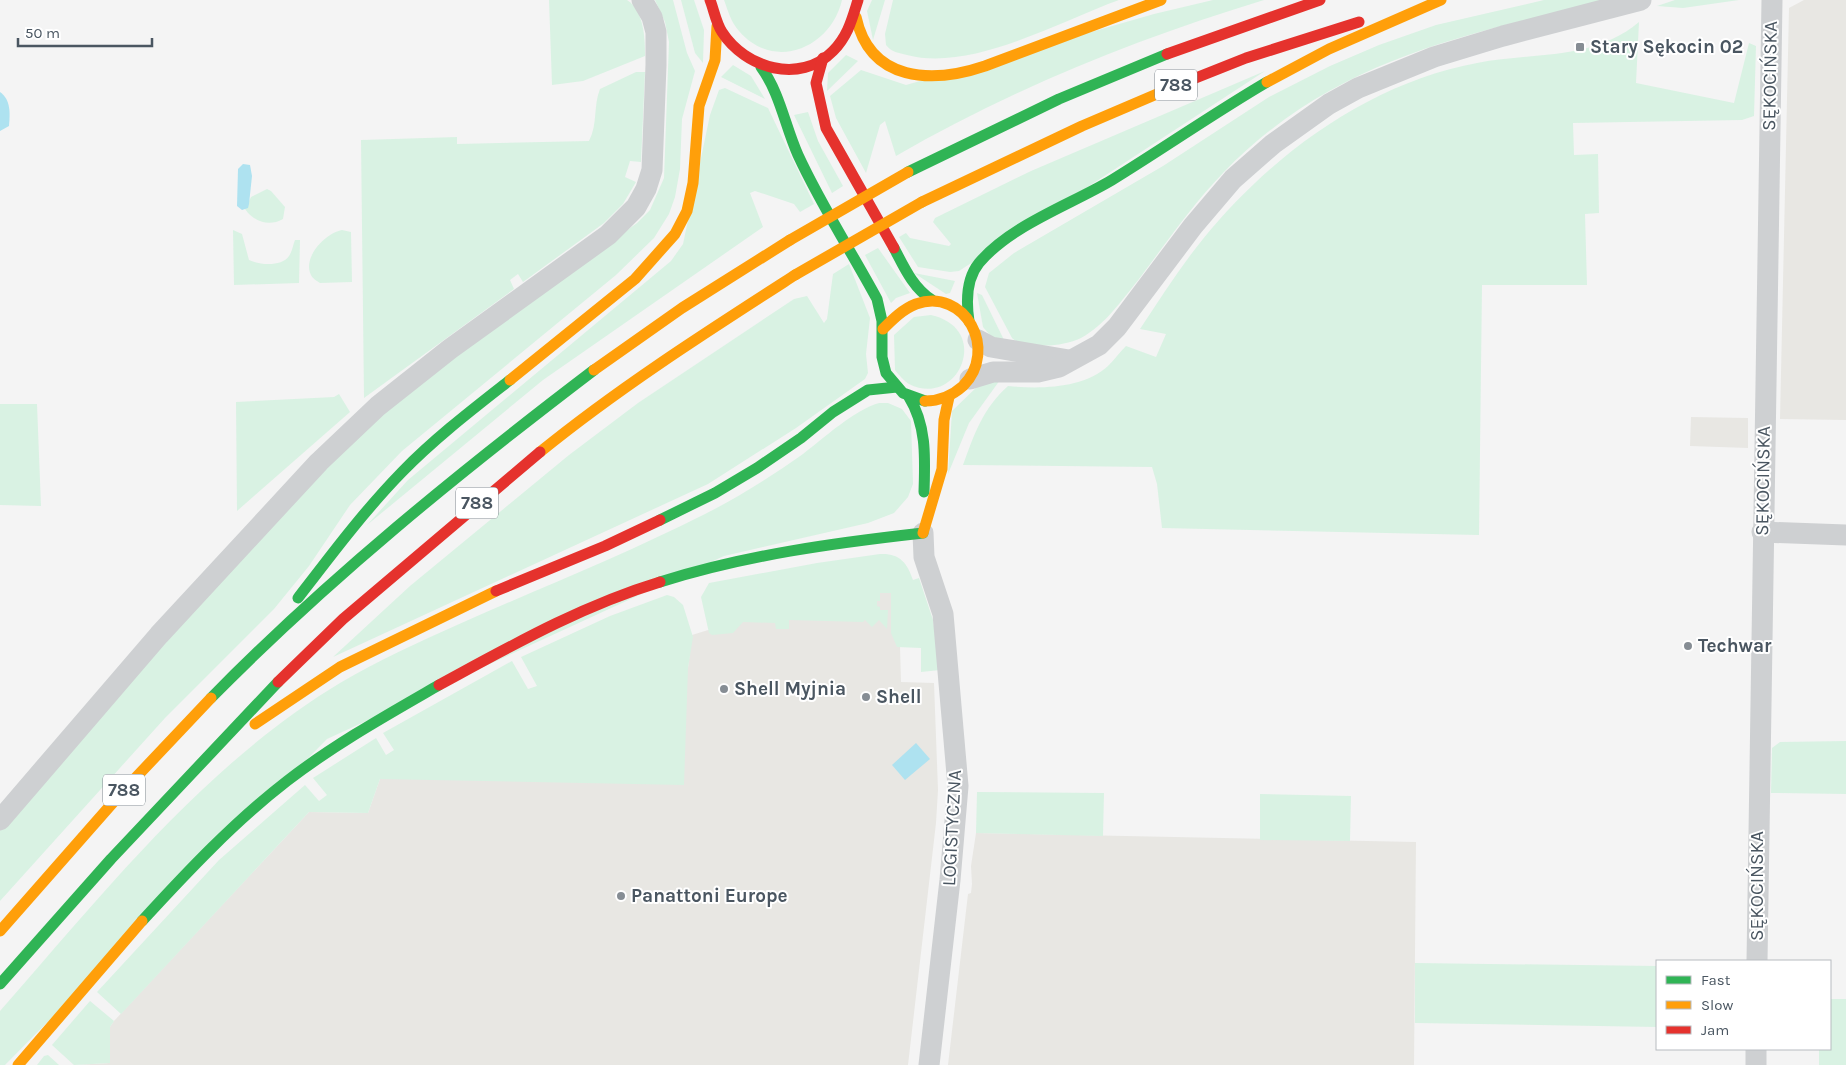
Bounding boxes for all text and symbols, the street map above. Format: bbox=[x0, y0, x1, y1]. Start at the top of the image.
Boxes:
scale bar bbox=[18, 15, 151, 47]
street label: SĘKOCIŃSKA bbox=[1757, 21, 1782, 131]
text: 50 m bbox=[25, 24, 60, 42]
place label: Stary Sękocin 02 bbox=[1590, 36, 1743, 58]
marker: Stary Sękocin 02 bbox=[1574, 41, 1586, 53]
road number: 788 bbox=[1155, 70, 1197, 100]
street label: SĘKOCIŃSKA bbox=[1750, 426, 1775, 536]
road number: 788 bbox=[456, 488, 498, 518]
place label: Techwar bbox=[1698, 635, 1772, 657]
marker: Techwar bbox=[1682, 640, 1694, 652]
place label: Shell Myjnia bbox=[734, 678, 846, 700]
marker: Shell Myjnia bbox=[718, 683, 730, 695]
place label: Shell bbox=[876, 686, 922, 708]
marker: Shell bbox=[860, 691, 872, 703]
street label: LOGISTYCZNA bbox=[938, 769, 966, 887]
road number: 788 bbox=[103, 774, 145, 806]
street label: SĘKOCIŃSKA bbox=[1745, 831, 1768, 941]
place label: Panattoni Europe bbox=[631, 885, 788, 907]
marker: Panattoni Europe bbox=[615, 890, 627, 902]
legend bbox=[1656, 960, 1831, 1050]
text: Fast bbox=[1701, 971, 1731, 989]
text: Slow bbox=[1701, 996, 1733, 1014]
text: Jam bbox=[1701, 1021, 1729, 1039]

